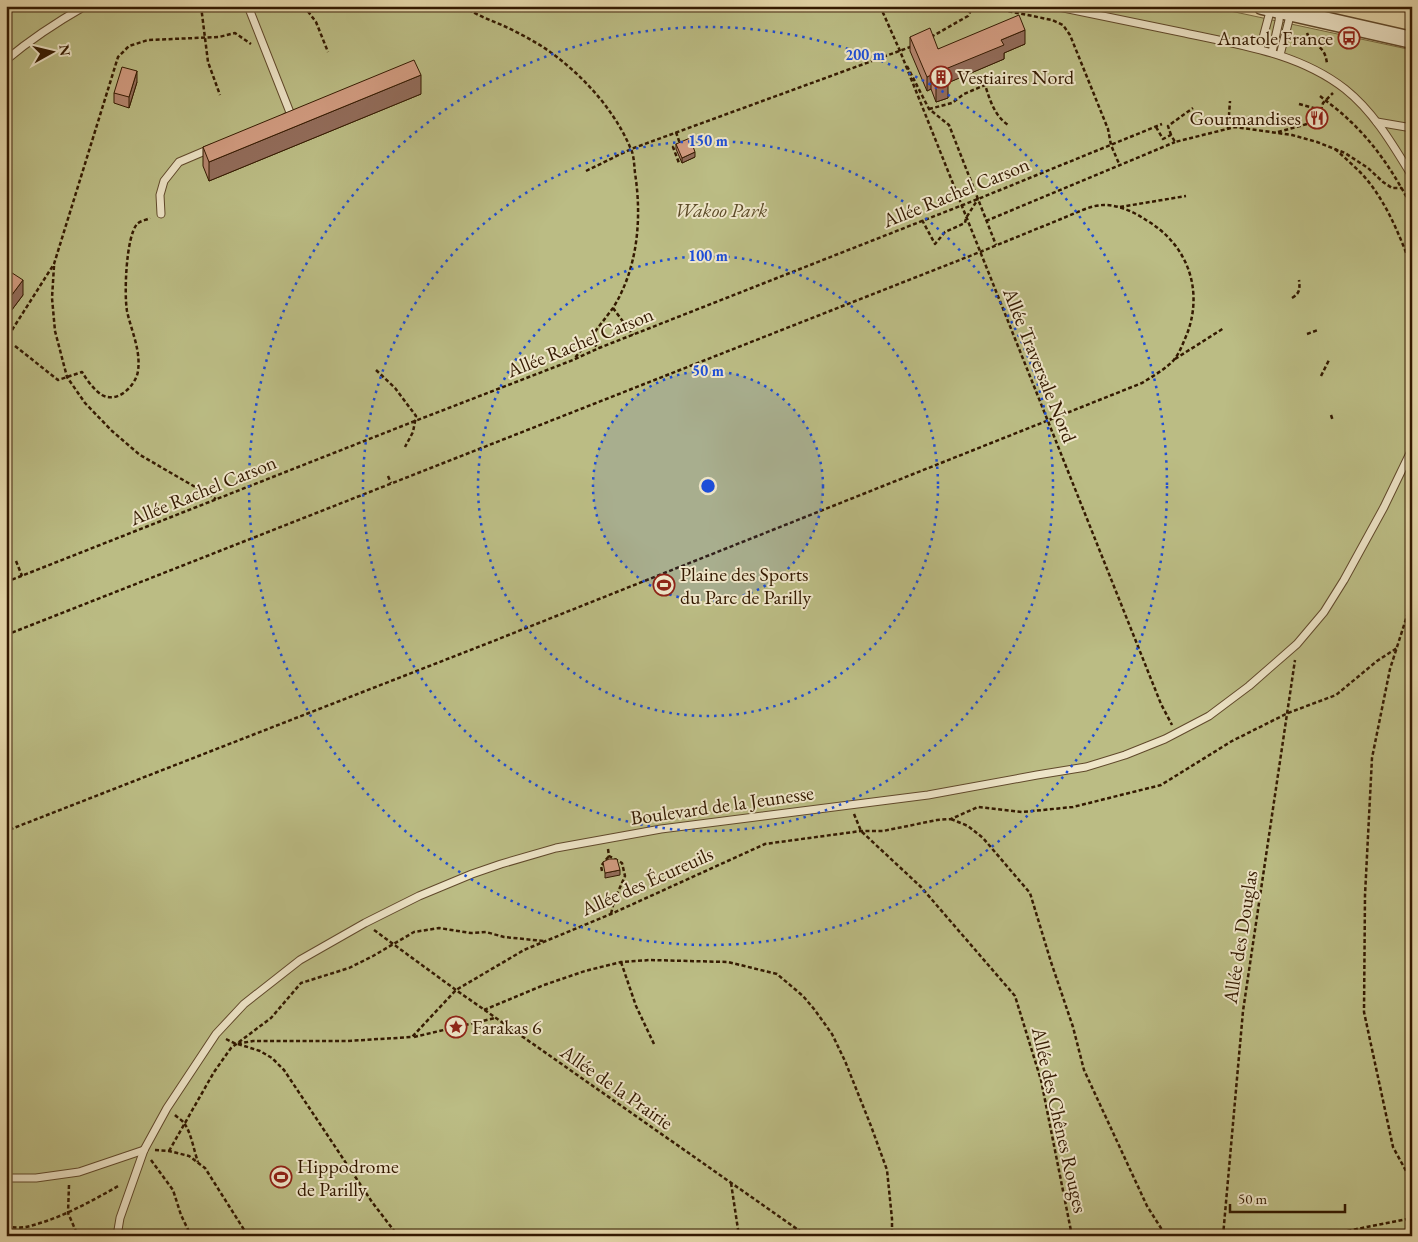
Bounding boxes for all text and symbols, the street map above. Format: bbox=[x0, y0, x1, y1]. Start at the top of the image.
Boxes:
place label: Anatole France bbox=[1216, 25, 1333, 51]
bus stop icon: Anatole France bbox=[1337, 26, 1361, 50]
north arrow bbox=[28, 28, 78, 78]
text: N bbox=[55, 43, 75, 58]
text: 200 m bbox=[845, 45, 885, 64]
place label: Vestiaires Nord bbox=[957, 64, 1075, 90]
building icon: Vestiaires Nord bbox=[929, 65, 953, 89]
place label: Gourmandises bbox=[1189, 105, 1301, 131]
restaurant icon: Gourmandises bbox=[1305, 106, 1329, 130]
text: 150 m bbox=[688, 131, 728, 150]
street label: Allée Rachel Carson bbox=[878, 151, 1034, 234]
park label: Wakoo Park bbox=[675, 197, 767, 223]
text: 100 m bbox=[688, 246, 728, 265]
street label: Allée Traversale Nord bbox=[997, 283, 1083, 447]
street label: Allée Rachel Carson bbox=[502, 301, 658, 384]
text: 50 m bbox=[692, 361, 724, 380]
street label: Allée Rachel Carson bbox=[125, 449, 281, 532]
centre of rings bbox=[699, 477, 717, 495]
place label: Plaine des Sports du Parc de Parilly bbox=[680, 561, 812, 610]
sports icon: Plaine des Sports du Parc de Parilly bbox=[652, 573, 676, 597]
street label: Boulevard de la Jeunesse bbox=[629, 779, 816, 831]
street label: Allée des Écureuils bbox=[576, 840, 717, 922]
street label: Allée des Douglas bbox=[1216, 868, 1263, 1007]
place label: Farakas 6 bbox=[472, 1014, 542, 1040]
place icon: Farakas 6 bbox=[444, 1015, 468, 1039]
street label: Allée des Chênes Rouges bbox=[1026, 1024, 1094, 1215]
street label: Allée de la Prairie bbox=[555, 1038, 678, 1135]
place label: Hippodrome de Parilly bbox=[297, 1153, 399, 1202]
sports icon: Hippodrome de Parilly bbox=[269, 1165, 293, 1189]
scale bar bbox=[1230, 1182, 1346, 1214]
text: 50 m bbox=[1238, 1189, 1267, 1208]

